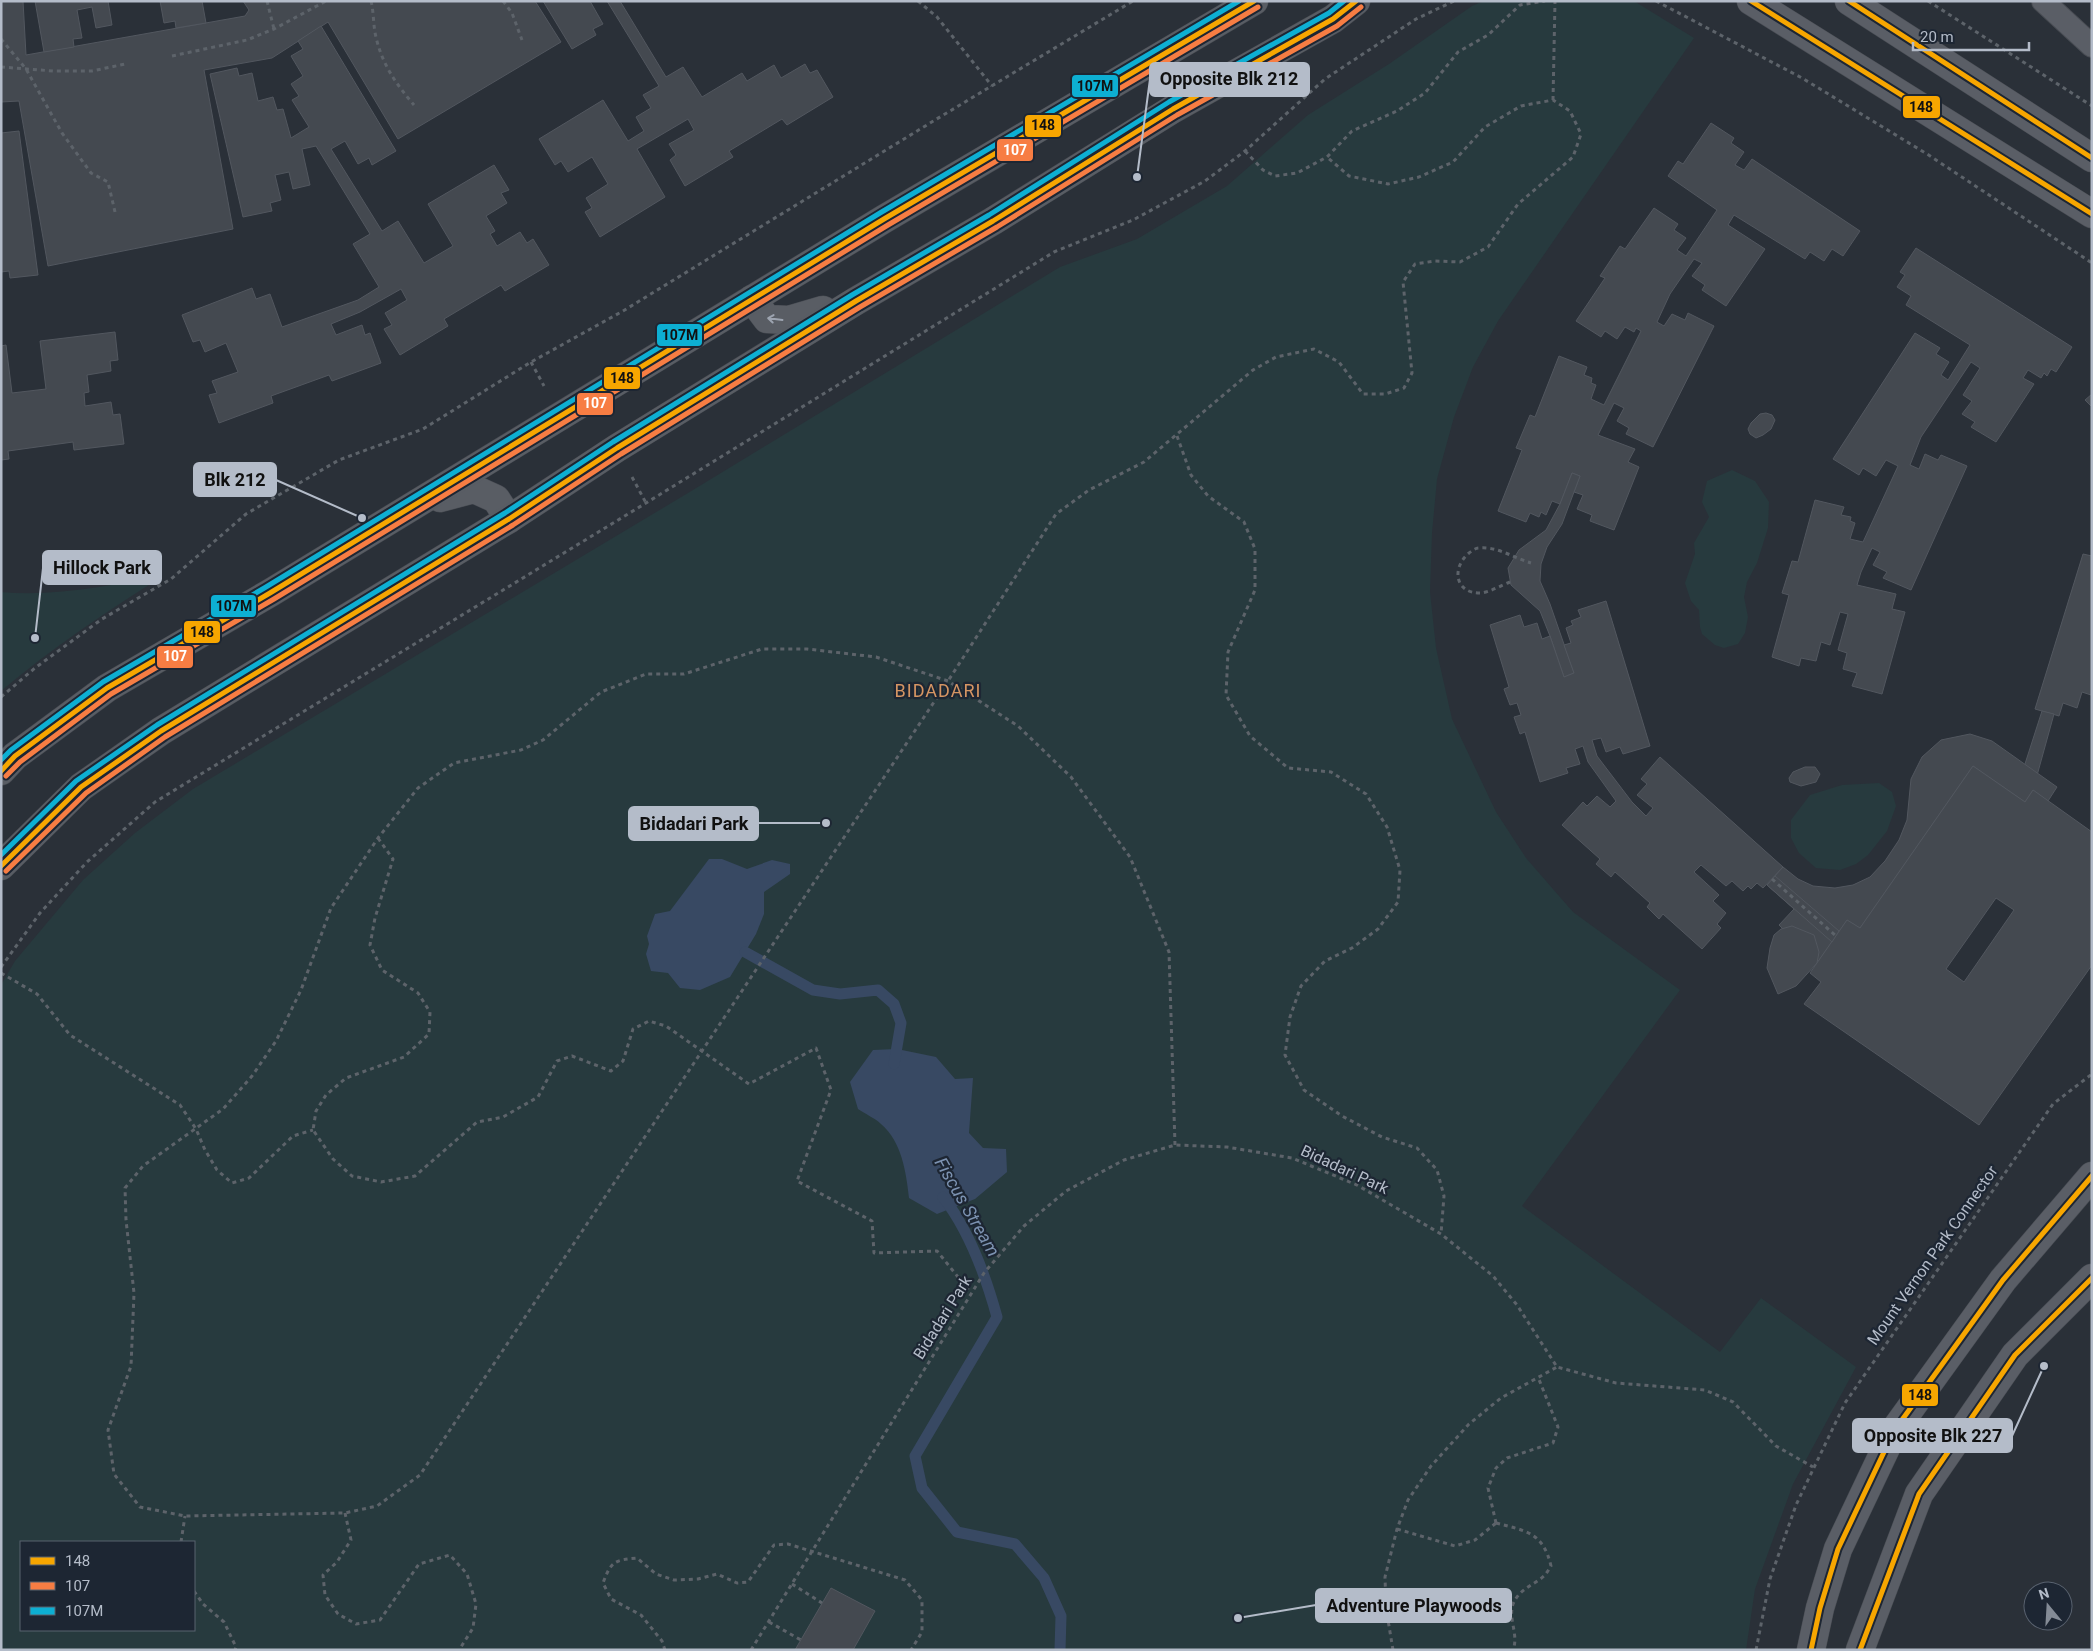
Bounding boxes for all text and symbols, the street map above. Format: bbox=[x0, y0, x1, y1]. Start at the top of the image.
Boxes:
scale bar bbox=[1913, 20, 2029, 52]
text: 20 m bbox=[1920, 28, 1954, 46]
callout: Opposite Blk 212 bbox=[1150, 63, 1309, 96]
text: Opposite Blk 212 bbox=[1160, 68, 1298, 89]
line badge: 107M bbox=[1071, 74, 1119, 98]
text: 107M bbox=[1077, 78, 1113, 94]
line badge: 148 bbox=[1902, 95, 1941, 119]
text: 148 bbox=[1909, 99, 1933, 115]
line badge: 148 bbox=[1024, 114, 1062, 138]
text: 148 bbox=[1031, 117, 1055, 133]
line badge: 107 bbox=[996, 138, 1034, 162]
text: 107 bbox=[1003, 142, 1027, 158]
one-way arrow bbox=[768, 314, 784, 324]
line badge: 107M bbox=[656, 323, 703, 347]
text: 107M bbox=[662, 327, 698, 343]
line badge: 148 bbox=[603, 366, 641, 390]
text: 148 bbox=[610, 370, 634, 386]
line badge: 107 bbox=[576, 392, 614, 416]
text: 107 bbox=[583, 395, 607, 411]
callout: Blk 212 bbox=[194, 463, 276, 496]
text: Blk 212 bbox=[204, 469, 266, 490]
callout: Hillock Park bbox=[43, 551, 161, 584]
text: Hillock Park bbox=[53, 557, 151, 578]
line badge: 107M bbox=[210, 594, 257, 618]
text: 107M bbox=[216, 598, 252, 614]
line badge: 148 bbox=[183, 620, 221, 644]
text: 148 bbox=[190, 624, 214, 640]
line badge: 107 bbox=[156, 645, 194, 669]
text: 107 bbox=[163, 648, 187, 664]
district label: BIDADARI bbox=[895, 680, 981, 701]
callout: Bidadari Park bbox=[629, 807, 758, 840]
text: Bidadari Park bbox=[640, 813, 749, 834]
street label: Bidadari Park bbox=[1298, 1141, 1393, 1198]
water label: Fiscus Stream bbox=[931, 1153, 1004, 1260]
street label: Mount Vernon Park Connector bbox=[1863, 1162, 2002, 1349]
street label: Bidadari Park bbox=[909, 1271, 976, 1363]
line badge: 148 bbox=[1901, 1383, 1939, 1407]
text: 148 bbox=[1908, 1387, 1932, 1403]
callout: Opposite Blk 227 bbox=[1853, 1419, 2012, 1452]
text: Opposite Blk 227 bbox=[1864, 1425, 2002, 1446]
legend bbox=[20, 1541, 195, 1631]
text: 148 bbox=[65, 1552, 90, 1570]
text: 107 bbox=[65, 1577, 90, 1595]
north arrow bbox=[2023, 1581, 2073, 1631]
text: N bbox=[2037, 1584, 2051, 1603]
callout: Adventure Playwoods bbox=[1316, 1589, 1511, 1622]
text: Adventure Playwoods bbox=[1326, 1595, 1502, 1616]
text: 107M bbox=[65, 1602, 103, 1620]

